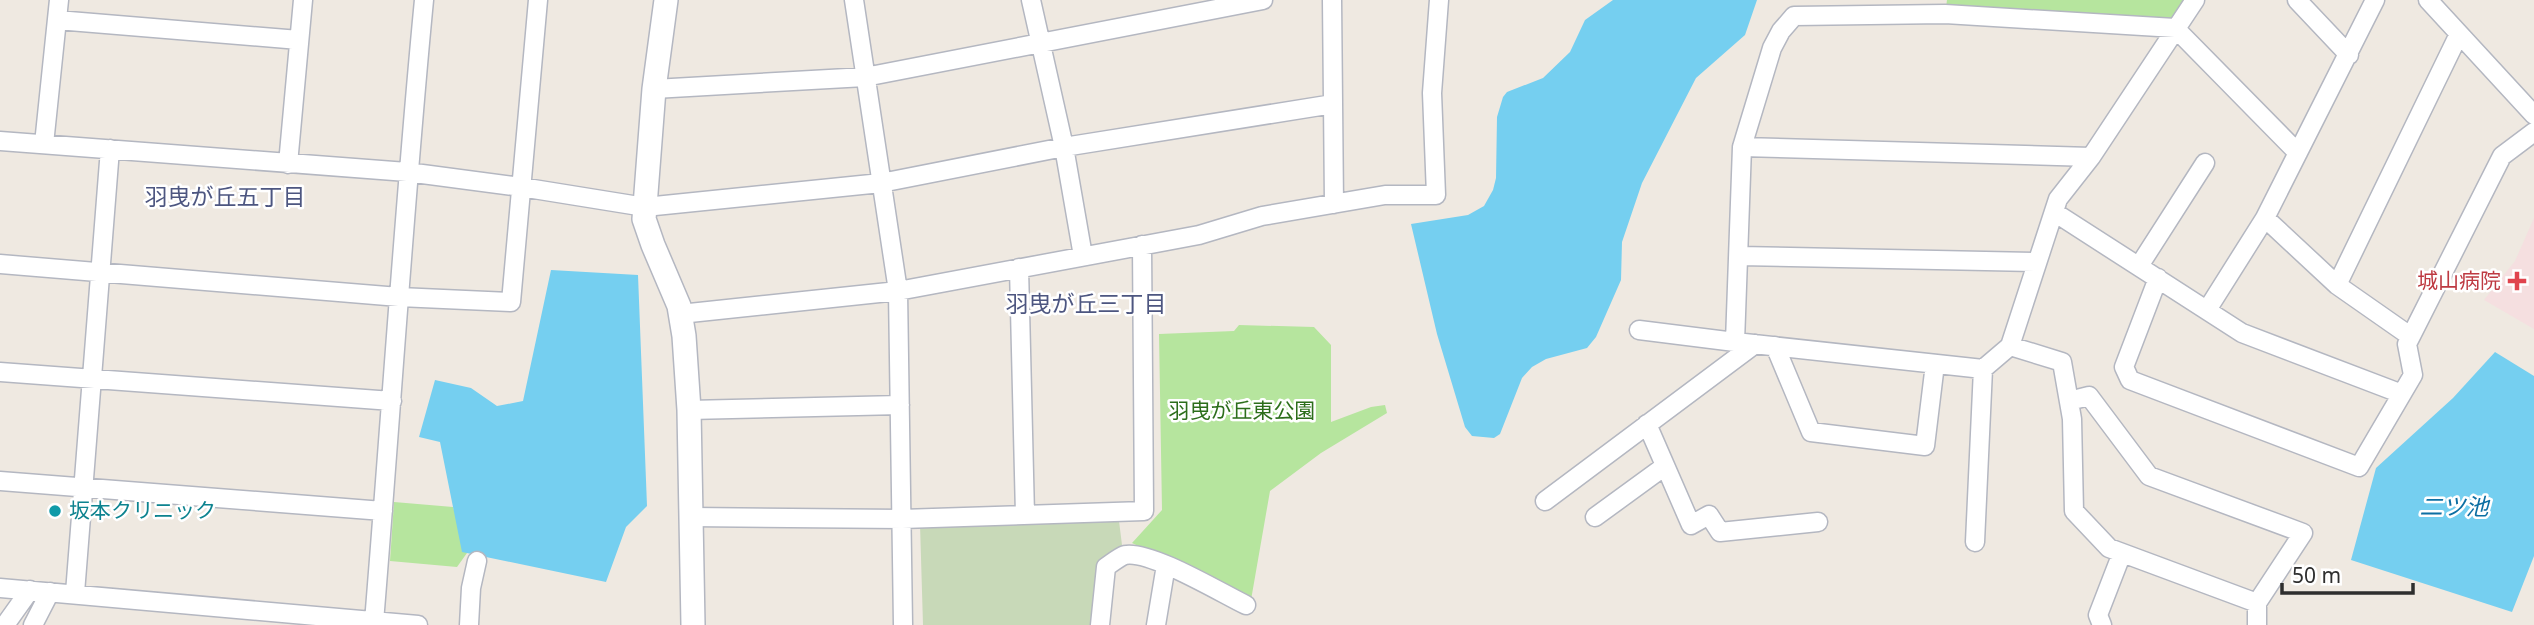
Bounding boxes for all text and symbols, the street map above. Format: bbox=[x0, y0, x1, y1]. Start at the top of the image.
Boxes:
district label: 羽曳が丘五丁目 bbox=[145, 180, 306, 212]
place label: 城山病院 bbox=[2417, 266, 2501, 294]
marker: 城山病院 bbox=[2507, 271, 2527, 291]
district label: 羽曳が丘三丁目 bbox=[1006, 287, 1167, 319]
park label: 羽曳が丘東公園 bbox=[1169, 396, 1316, 424]
water label: 二ツ池 bbox=[2420, 490, 2491, 522]
place label: 坂本クリニック bbox=[69, 496, 216, 524]
marker: 坂本クリニック bbox=[47, 503, 63, 519]
scale bar bbox=[2282, 552, 2413, 596]
text: 50 m bbox=[2292, 561, 2341, 589]

